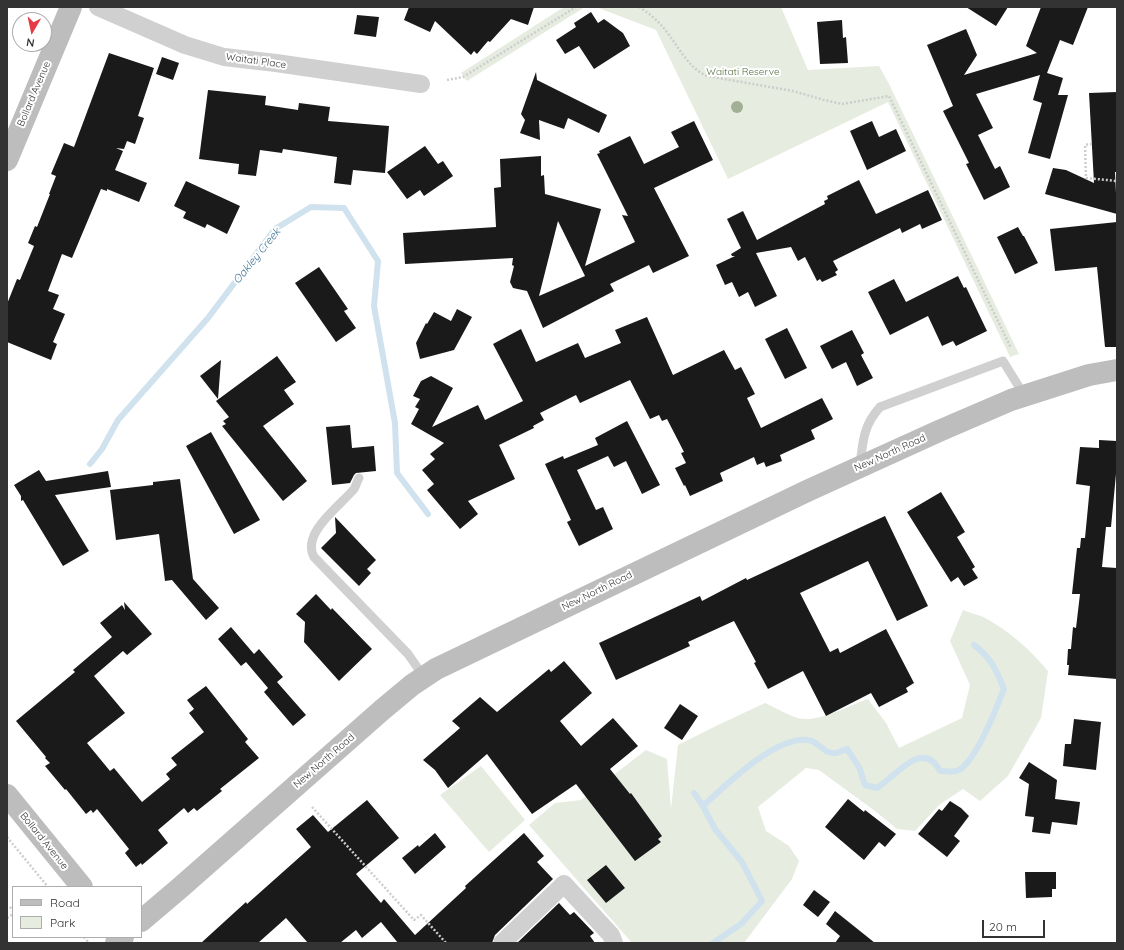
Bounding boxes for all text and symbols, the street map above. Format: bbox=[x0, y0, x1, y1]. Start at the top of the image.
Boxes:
north arrow bbox=[12, 12, 52, 52]
text: N bbox=[25, 35, 35, 50]
street label: Waitati Place bbox=[225, 51, 287, 71]
street label: Bollard Avenue bbox=[15, 60, 53, 128]
park label: Waitati Reserve bbox=[706, 66, 780, 78]
water label: Oakley Creek bbox=[230, 225, 284, 287]
street label: New North Road bbox=[852, 432, 928, 474]
street label: New North Road bbox=[560, 569, 634, 613]
street label: New North Road bbox=[291, 731, 357, 791]
street label: Bollard Avenue bbox=[17, 810, 71, 872]
legend bbox=[12, 886, 142, 938]
text: Road bbox=[50, 895, 80, 910]
scale bar bbox=[984, 912, 1047, 938]
text: Park bbox=[50, 915, 75, 930]
text: 20 m bbox=[989, 919, 1017, 934]

